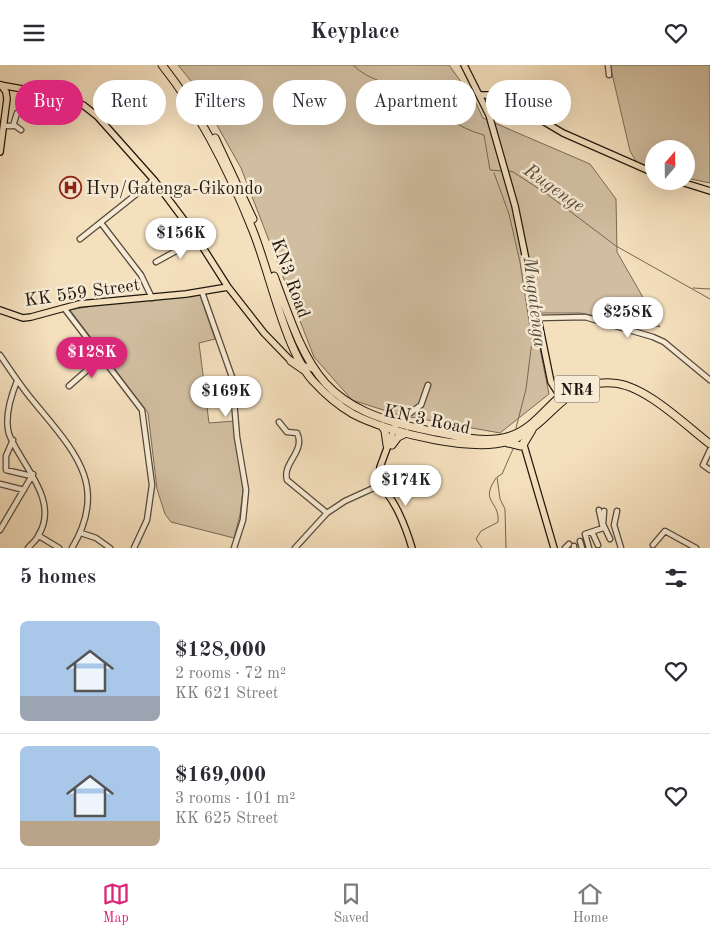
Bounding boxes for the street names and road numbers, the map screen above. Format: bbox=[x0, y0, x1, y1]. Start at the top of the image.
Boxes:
street label: KN3 Road bbox=[267, 236, 313, 320]
street label: KK 559 Street bbox=[23, 276, 141, 310]
road number: NR4 bbox=[554, 375, 600, 403]
street label: KN 3 Road bbox=[382, 402, 472, 438]

